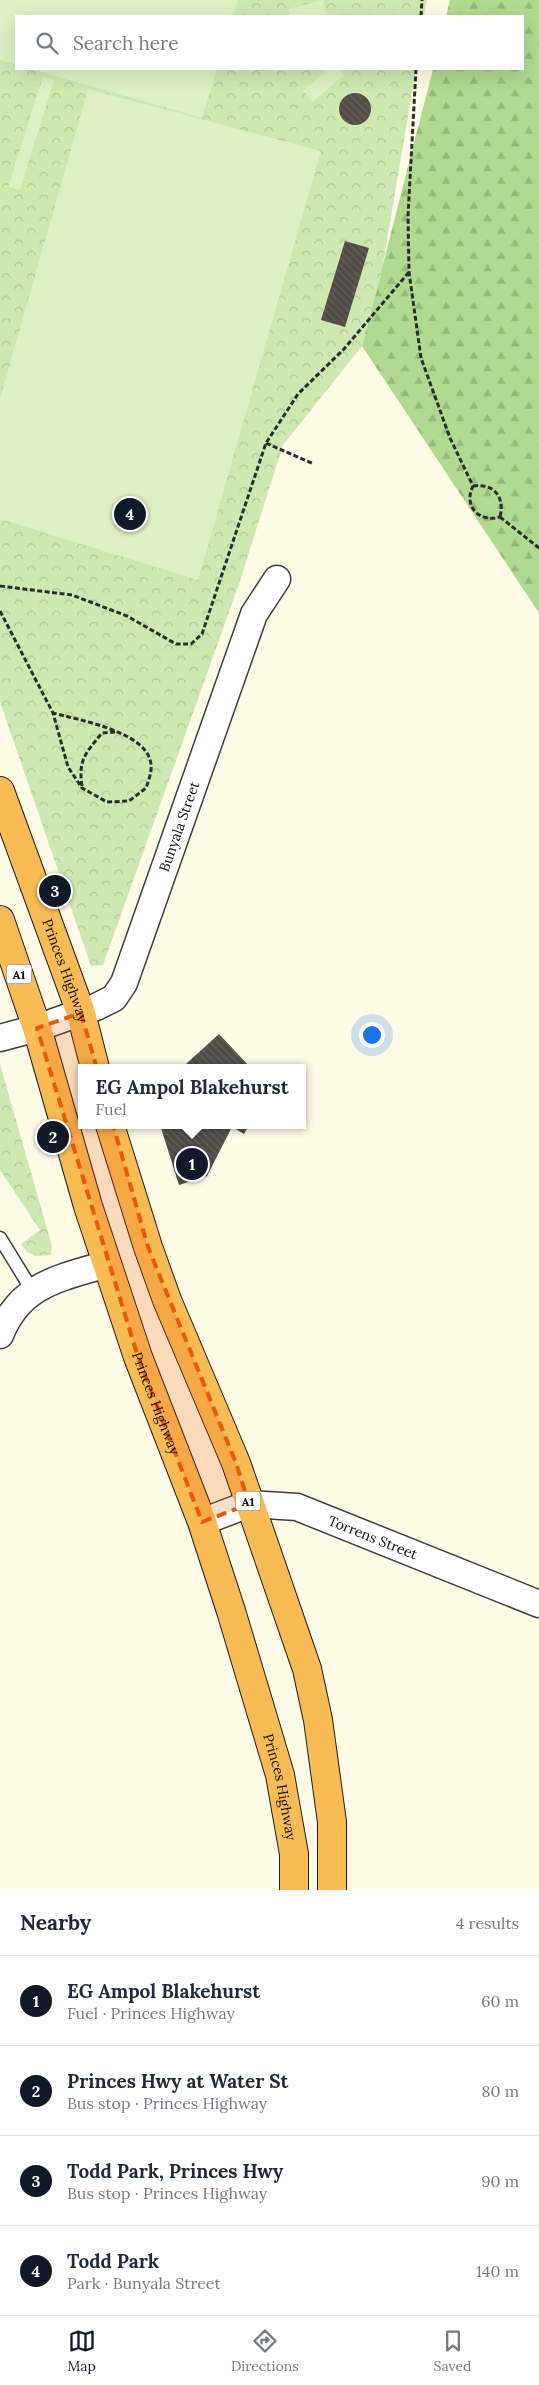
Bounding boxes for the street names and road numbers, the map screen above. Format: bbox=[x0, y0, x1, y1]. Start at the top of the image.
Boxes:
street label: Bunyala Street bbox=[155, 778, 204, 874]
street label: Princes Highway bbox=[38, 916, 92, 1025]
road number: A1 bbox=[6, 964, 32, 984]
street label: Princes Highway bbox=[128, 1350, 184, 1458]
road number: A1 bbox=[236, 1492, 260, 1510]
street label: Torrens Street bbox=[326, 1511, 420, 1564]
street label: Princes Highway bbox=[259, 1732, 301, 1842]

